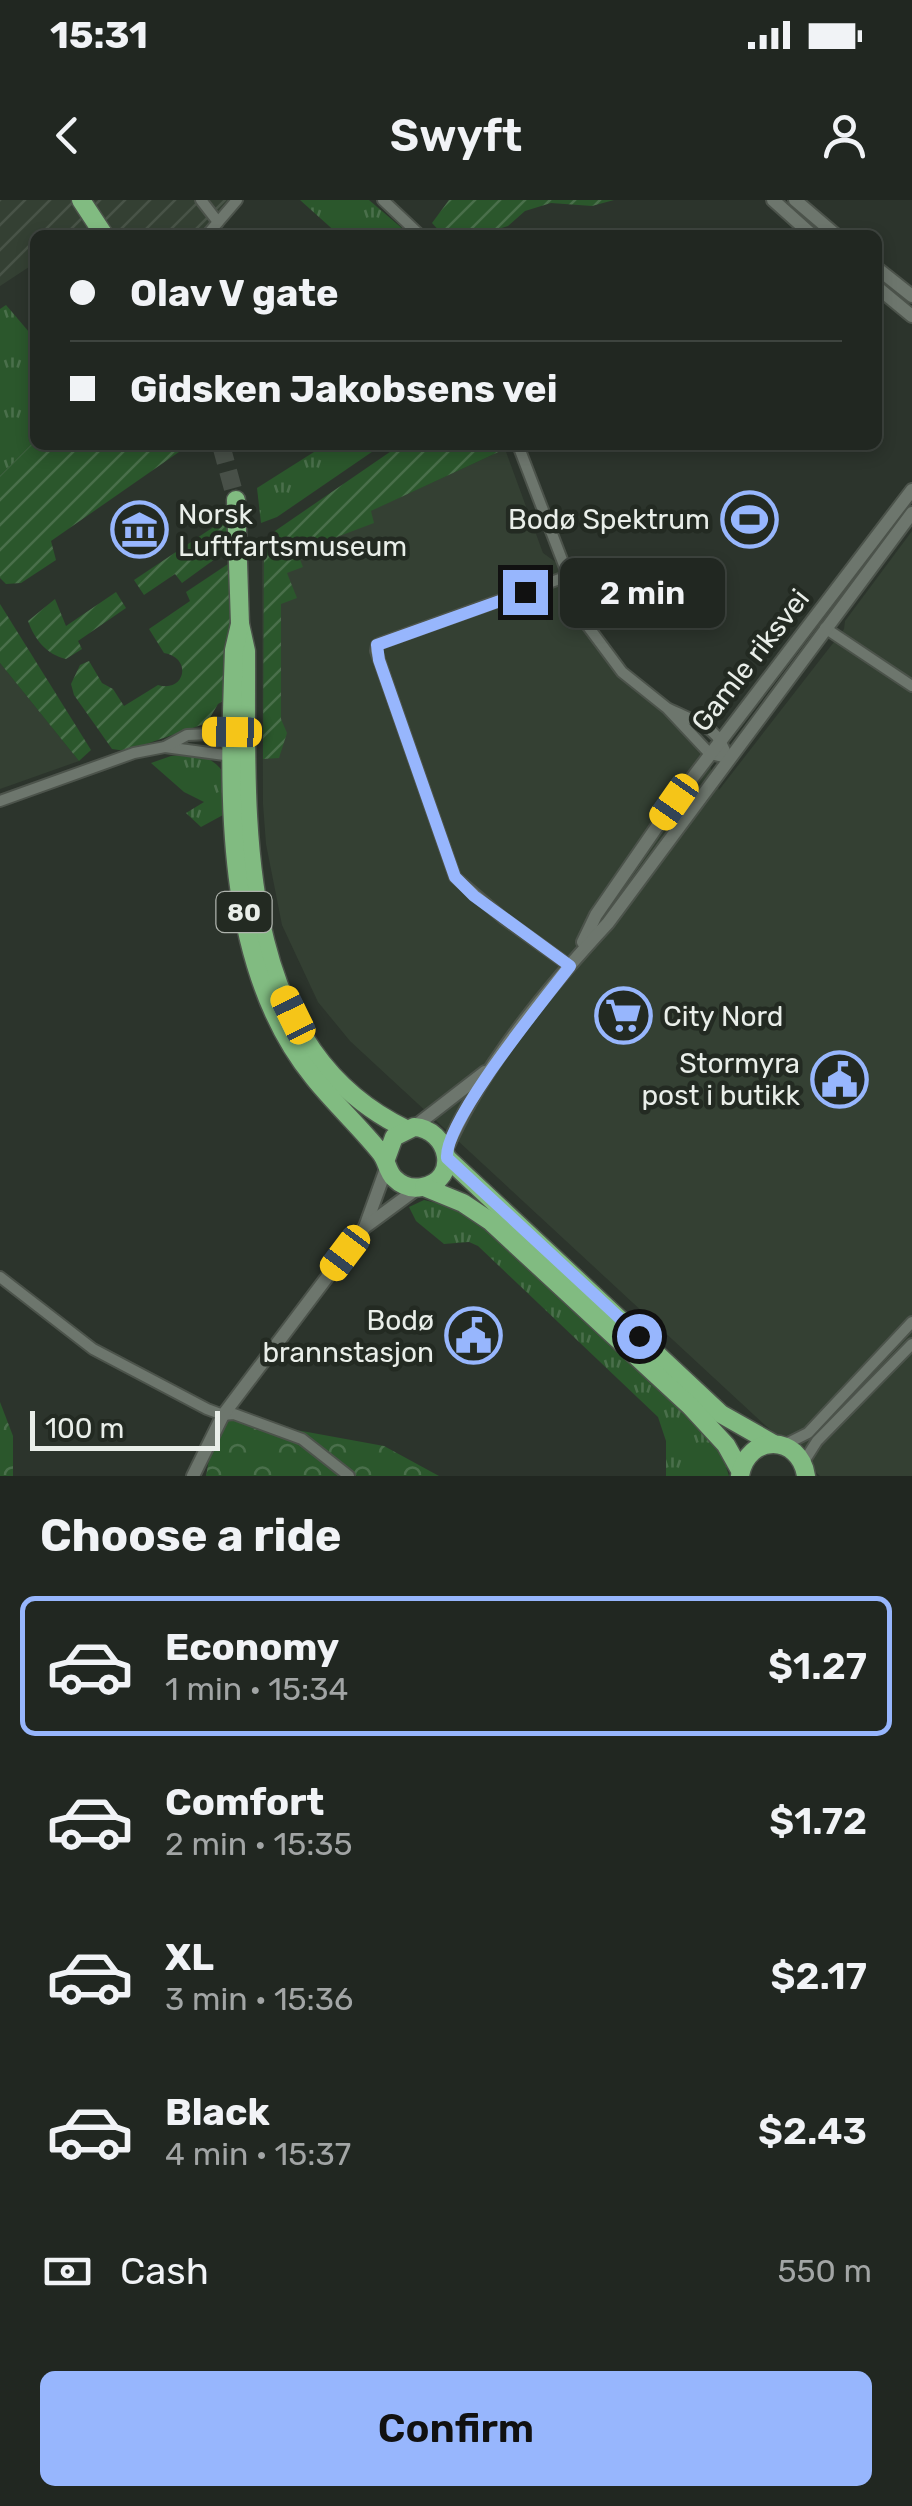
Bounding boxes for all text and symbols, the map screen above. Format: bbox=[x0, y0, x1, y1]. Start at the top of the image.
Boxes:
text: 15:31 bbox=[50, 12, 148, 58]
icon: back bbox=[40, 108, 95, 163]
icon: person bbox=[817, 108, 872, 163]
text: Swyft bbox=[390, 109, 522, 162]
text: Olav V gate bbox=[130, 270, 339, 316]
text: Gidsken Jakobsens vei bbox=[130, 366, 558, 412]
sports icon: Bodø Spektrum bbox=[719, 489, 779, 549]
place label: Norsk Luftfartsmuseum bbox=[178, 498, 407, 563]
museum icon: Norsk Luftfartsmuseum bbox=[109, 500, 169, 560]
place label: Bodø Spektrum bbox=[508, 503, 710, 536]
callout: 2 min bbox=[560, 557, 725, 627]
route end bbox=[503, 570, 548, 615]
text: 2 min bbox=[600, 574, 685, 612]
street label: Gamle riksvei bbox=[685, 583, 816, 738]
car bbox=[202, 716, 262, 748]
car bbox=[645, 769, 703, 835]
road number: 80 bbox=[216, 892, 272, 932]
car bbox=[266, 981, 320, 1049]
supermarket icon: City Nord bbox=[594, 986, 654, 1046]
place label: City Nord bbox=[663, 1000, 784, 1033]
place label: Stormyra post i butikk bbox=[641, 1047, 801, 1112]
public building icon: Stormyra post i butikk bbox=[809, 1049, 869, 1109]
car bbox=[315, 1220, 375, 1286]
place label: Bodø brannstasjon bbox=[262, 1304, 434, 1369]
public building icon: Bodø brannstasjon bbox=[443, 1306, 503, 1366]
route start bbox=[617, 1314, 662, 1359]
scale bar bbox=[30, 1406, 220, 1450]
text: 100 m bbox=[45, 1412, 124, 1445]
text: Choose a ride bbox=[40, 1509, 342, 1562]
icon: car bbox=[45, 1621, 135, 1711]
text: Economy bbox=[165, 1624, 339, 1670]
text: $1.27 bbox=[768, 1643, 867, 1689]
text: 1 min · 15:34 bbox=[165, 1670, 348, 1708]
icon: car bbox=[45, 1776, 135, 1866]
text: Comfort bbox=[165, 1779, 324, 1825]
text: $1.72 bbox=[769, 1798, 867, 1844]
text: 2 min · 15:35 bbox=[165, 1825, 353, 1863]
icon: car bbox=[45, 1931, 135, 2021]
text: XL bbox=[165, 1934, 214, 1980]
text: $2.17 bbox=[771, 1953, 867, 1999]
text: 3 min · 15:36 bbox=[165, 1980, 353, 2018]
icon: car bbox=[45, 2086, 135, 2176]
text: Black bbox=[165, 2089, 270, 2135]
text: $2.43 bbox=[758, 2108, 867, 2154]
text: 4 min · 15:37 bbox=[165, 2135, 351, 2173]
icon: cash bbox=[40, 2244, 95, 2299]
text: Cash bbox=[120, 2248, 209, 2294]
text: 550 m bbox=[777, 2252, 872, 2290]
button: Confirm bbox=[40, 2371, 872, 2486]

